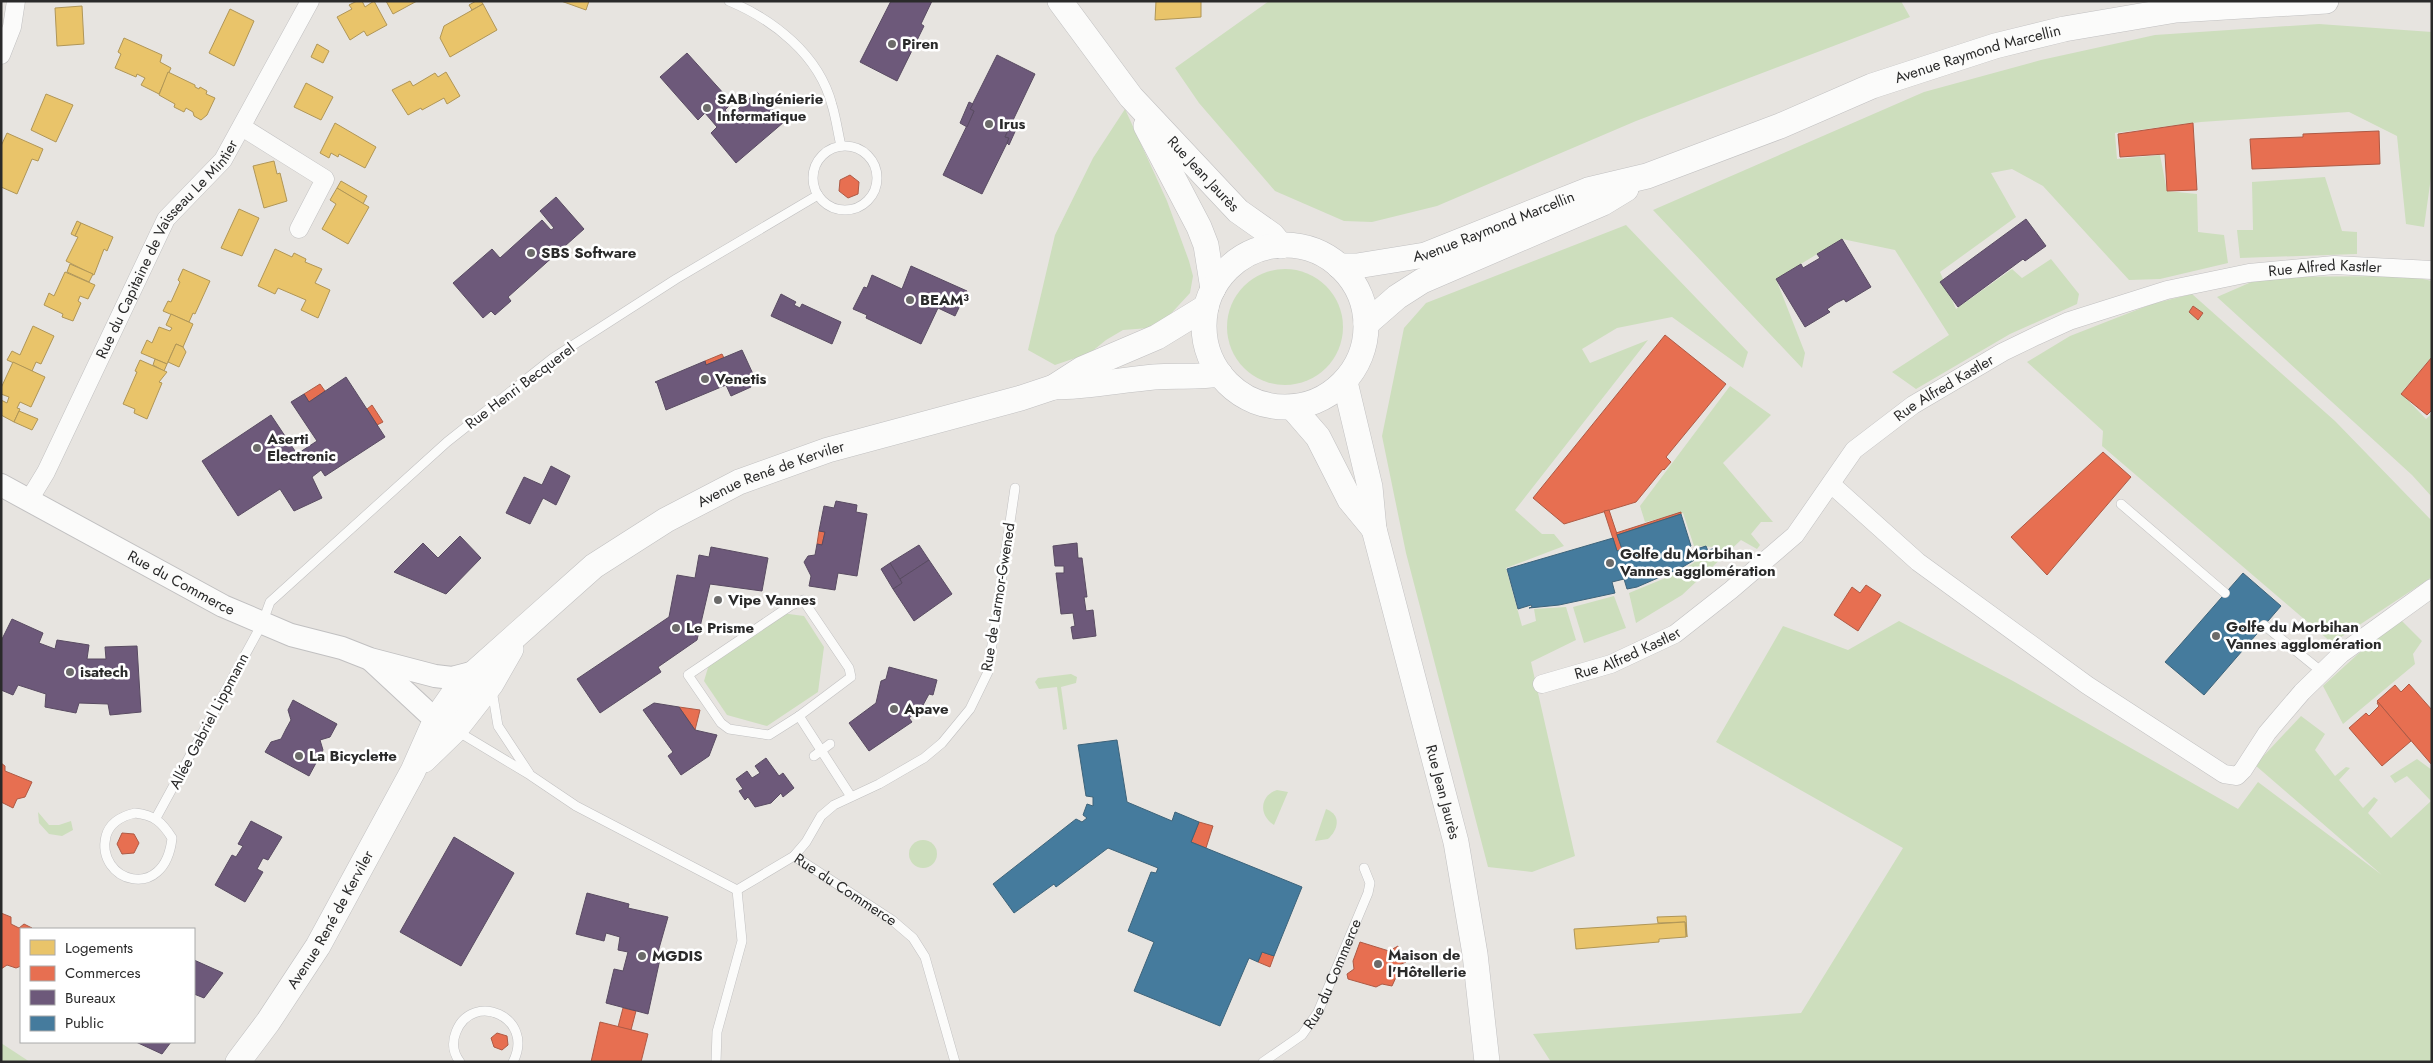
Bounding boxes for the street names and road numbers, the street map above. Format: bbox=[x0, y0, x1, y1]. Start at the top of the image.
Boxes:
street label: Avenue Raymond Marcellin bbox=[1892, 19, 2063, 89]
street label: Rue Jean Jaurès bbox=[1162, 131, 1244, 217]
street label: Rue du Capitaine de Vaisseau Le Mintier bbox=[90, 135, 244, 362]
street label: Avenue Raymond Marcellin bbox=[1411, 185, 1578, 268]
street label: Rue Alfred Kastler bbox=[2267, 254, 2383, 282]
street label: Rue Henri Becquerel bbox=[461, 338, 579, 434]
street label: Rue Alfred Kastler bbox=[1889, 348, 1999, 427]
street label: Avenue René de Kerviler bbox=[693, 435, 848, 513]
street label: Rue de Larmor-Gwened bbox=[975, 521, 1021, 673]
street label: Rue du Commerce bbox=[124, 545, 238, 621]
street label: Rue Alfred Kastler bbox=[1572, 622, 1687, 685]
street label: Allée Gabriel Lippmann bbox=[164, 649, 254, 793]
street label: Rue Jean Jaurès bbox=[1420, 742, 1466, 842]
street label: Avenue René de Kerviler bbox=[282, 846, 379, 993]
street label: Rue du Commerce bbox=[790, 848, 902, 931]
street label: Rue du Commerce bbox=[1298, 915, 1367, 1034]

